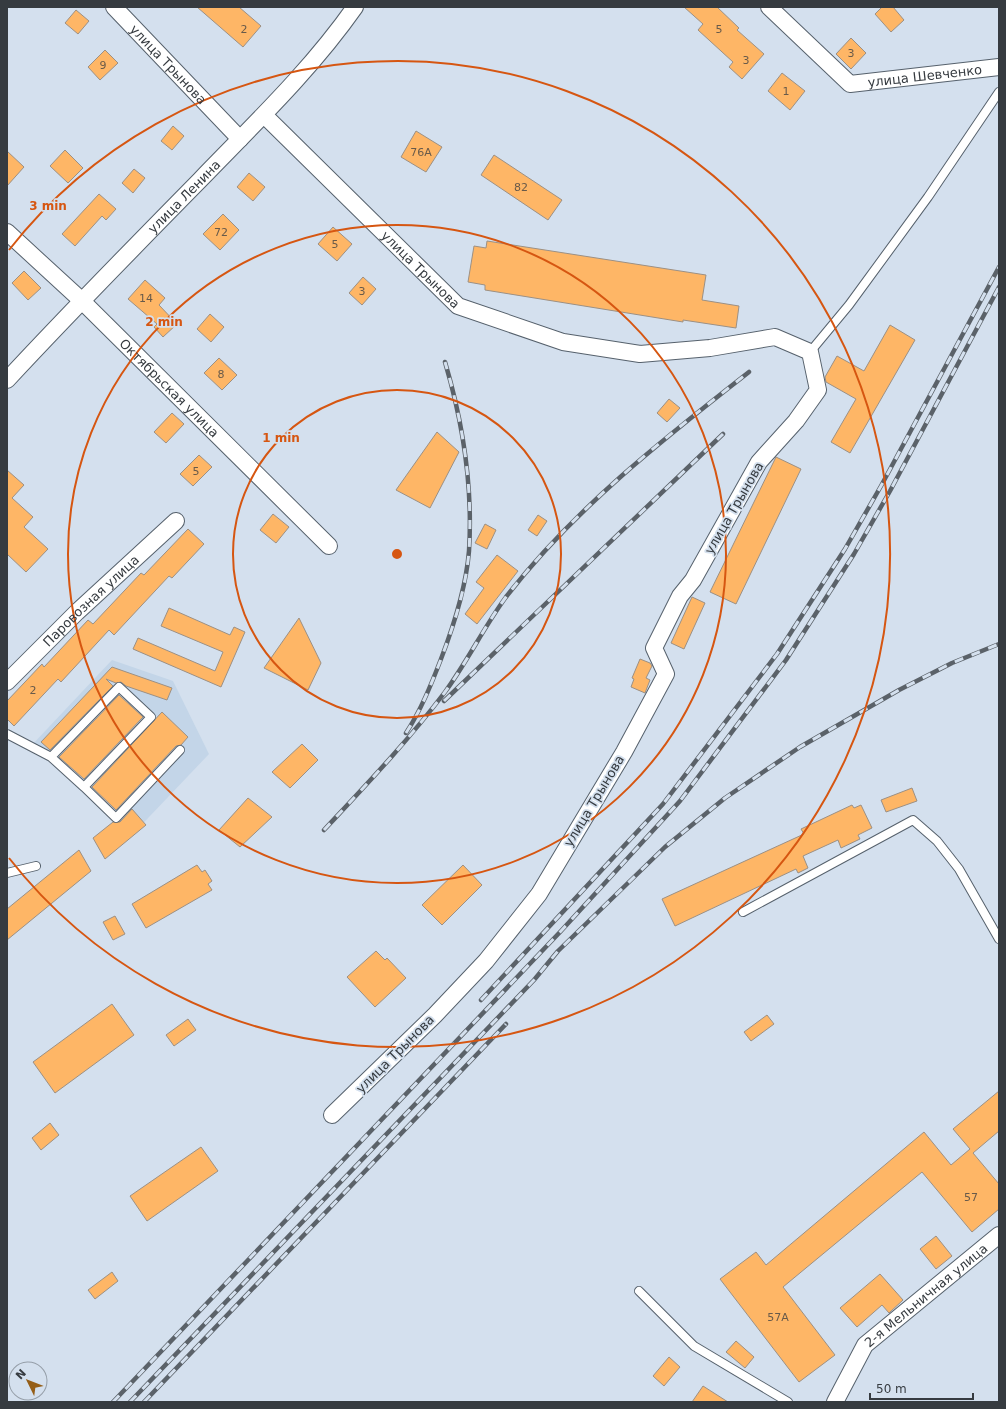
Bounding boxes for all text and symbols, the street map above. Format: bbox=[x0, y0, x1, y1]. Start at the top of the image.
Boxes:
street label: улица Трынова bbox=[127, 21, 210, 107]
house number: 2 bbox=[241, 23, 248, 36]
house number: 5 bbox=[716, 23, 723, 36]
house number: 3 bbox=[848, 47, 855, 60]
house number: 3 bbox=[743, 54, 750, 67]
house number: 9 bbox=[100, 59, 107, 72]
street label: улица Шевченко bbox=[867, 61, 983, 89]
house number: 1 bbox=[783, 85, 790, 98]
house number: 76А bbox=[410, 146, 432, 159]
street label: улица Ленина bbox=[145, 157, 223, 236]
house number: 82 bbox=[514, 181, 528, 194]
text: 3 min bbox=[29, 199, 67, 213]
house number: 72 bbox=[214, 226, 228, 239]
street label: улица Трынова bbox=[378, 228, 463, 311]
house number: 5 bbox=[332, 238, 339, 251]
house number: 3 bbox=[359, 285, 366, 298]
house number: 14 bbox=[139, 292, 153, 305]
text: 2 min bbox=[145, 315, 183, 329]
street label: Октябрьская улица bbox=[117, 335, 222, 440]
house number: 8 bbox=[218, 368, 225, 381]
text: 1 min bbox=[262, 431, 300, 445]
street label: улица Трынова bbox=[702, 459, 766, 557]
house number: 5 bbox=[193, 465, 200, 478]
centre of rings bbox=[390, 547, 404, 561]
street label: Паровозная улица bbox=[40, 552, 142, 649]
house number: 2 bbox=[30, 684, 37, 697]
street label: улица Трынова bbox=[561, 753, 627, 849]
street label: улица Трынова bbox=[353, 1012, 437, 1096]
house number: 57 bbox=[964, 1191, 978, 1204]
street label: 2-я Мельничная улица bbox=[861, 1240, 990, 1350]
house number: 57А bbox=[767, 1311, 789, 1324]
north arrow bbox=[8, 1361, 48, 1401]
text: N bbox=[13, 1367, 29, 1382]
scale bar bbox=[870, 1375, 973, 1401]
text: 50 m bbox=[876, 1382, 907, 1396]

